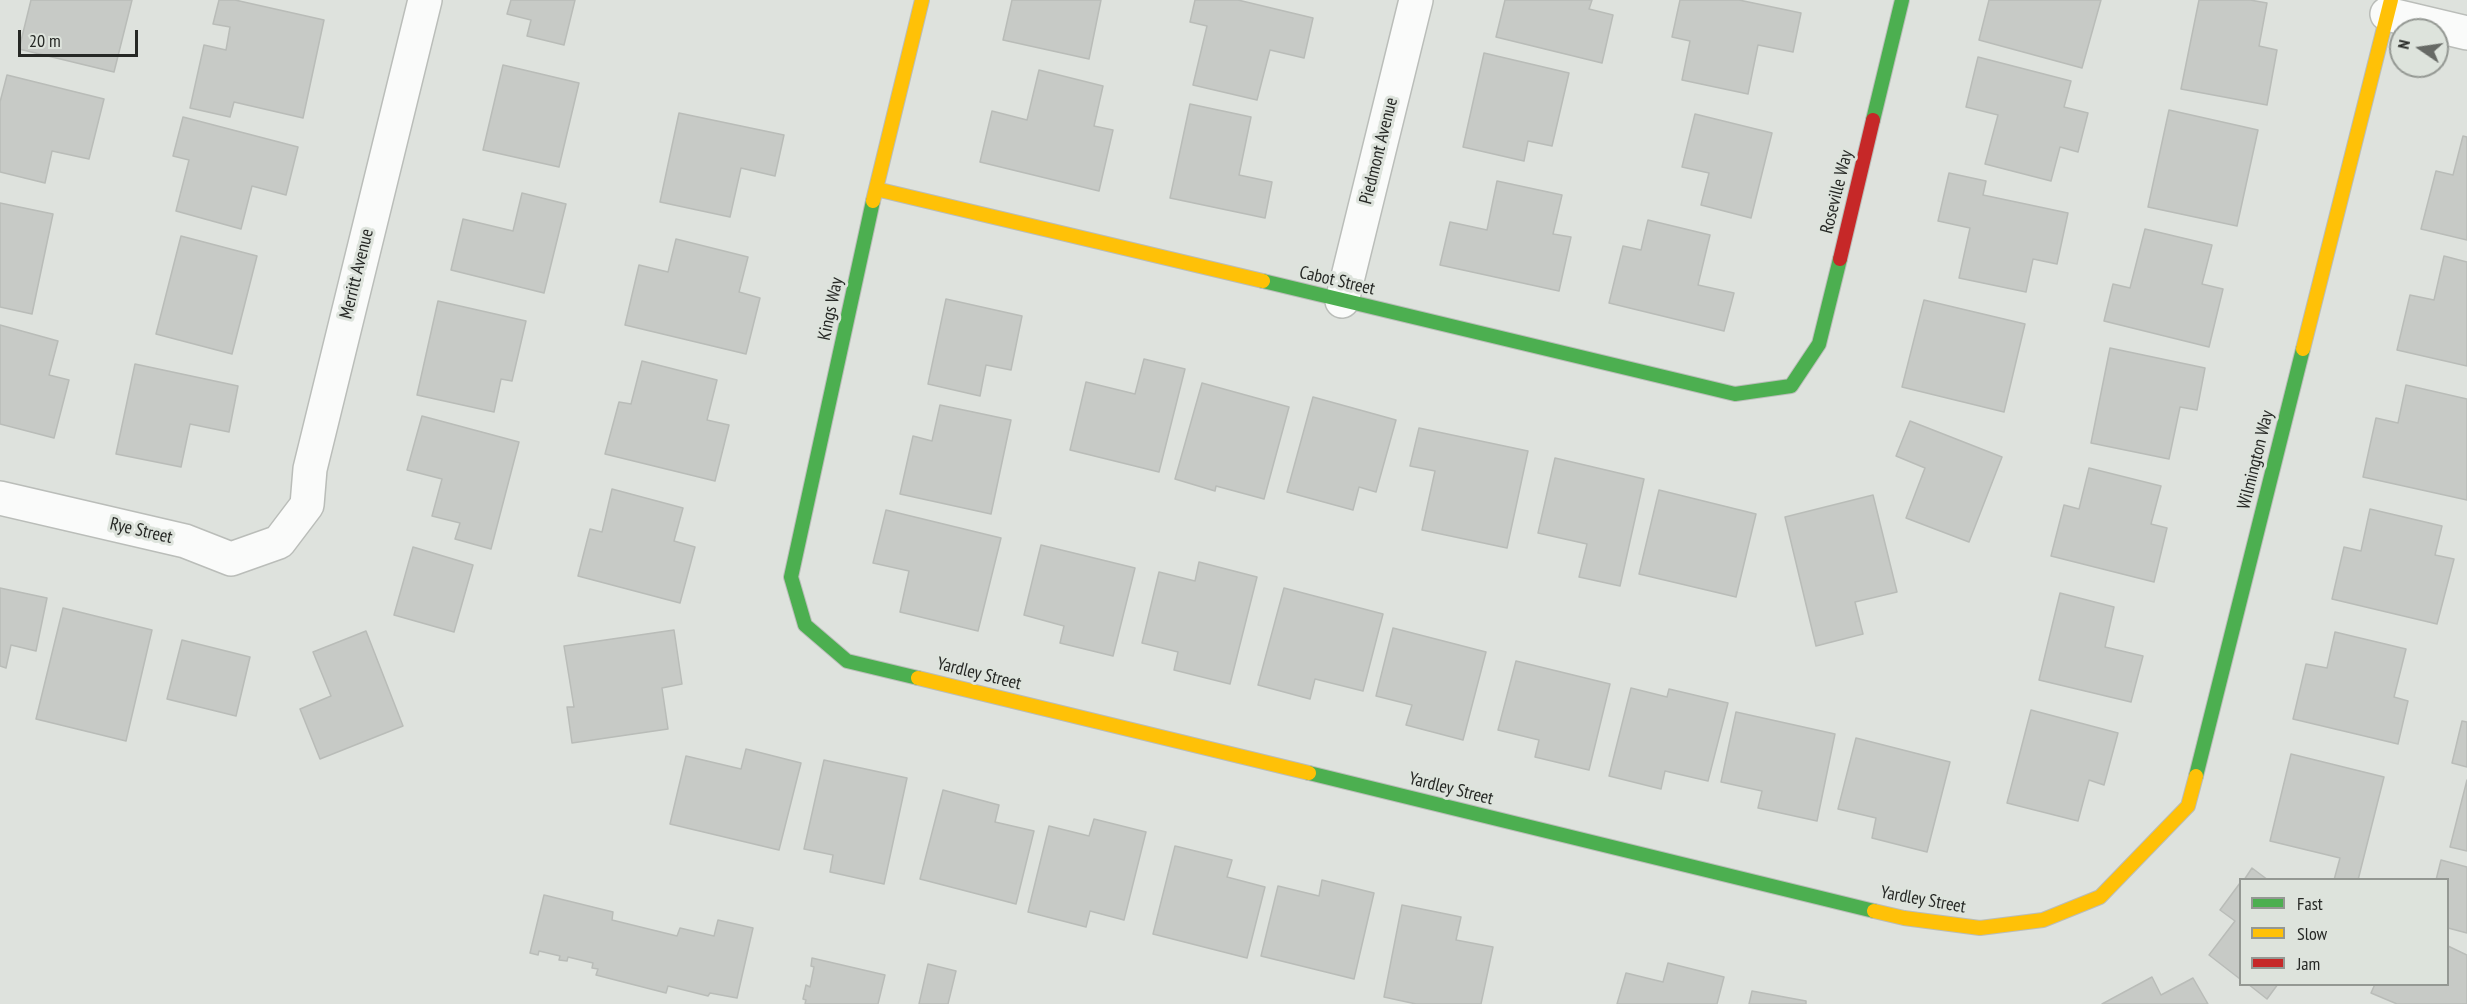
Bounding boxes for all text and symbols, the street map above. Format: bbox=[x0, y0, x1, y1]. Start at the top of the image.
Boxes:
scale bar bbox=[21, 18, 141, 56]
north arrow bbox=[2389, 18, 2449, 78]
text: 20 m bbox=[29, 29, 61, 52]
text: N bbox=[2393, 38, 2414, 51]
street label: Piedmont Avenue bbox=[1355, 96, 1403, 206]
street label: Roseville Way bbox=[1816, 148, 1858, 236]
street label: Merritt Avenue bbox=[335, 227, 379, 321]
street label: Cabot Street bbox=[1297, 262, 1377, 300]
street label: Kings Way bbox=[814, 276, 848, 342]
street label: Wilmington Way bbox=[2233, 408, 2279, 512]
street label: Rye Street bbox=[108, 513, 174, 549]
street label: Yardley Street bbox=[935, 653, 1023, 695]
street label: Yardley Street bbox=[1407, 768, 1495, 810]
legend bbox=[2239, 878, 2449, 986]
street label: Yardley Street bbox=[1879, 882, 1967, 918]
text: Fast bbox=[2297, 892, 2323, 915]
text: Slow bbox=[2297, 922, 2327, 945]
text: Jam bbox=[2297, 952, 2320, 975]

